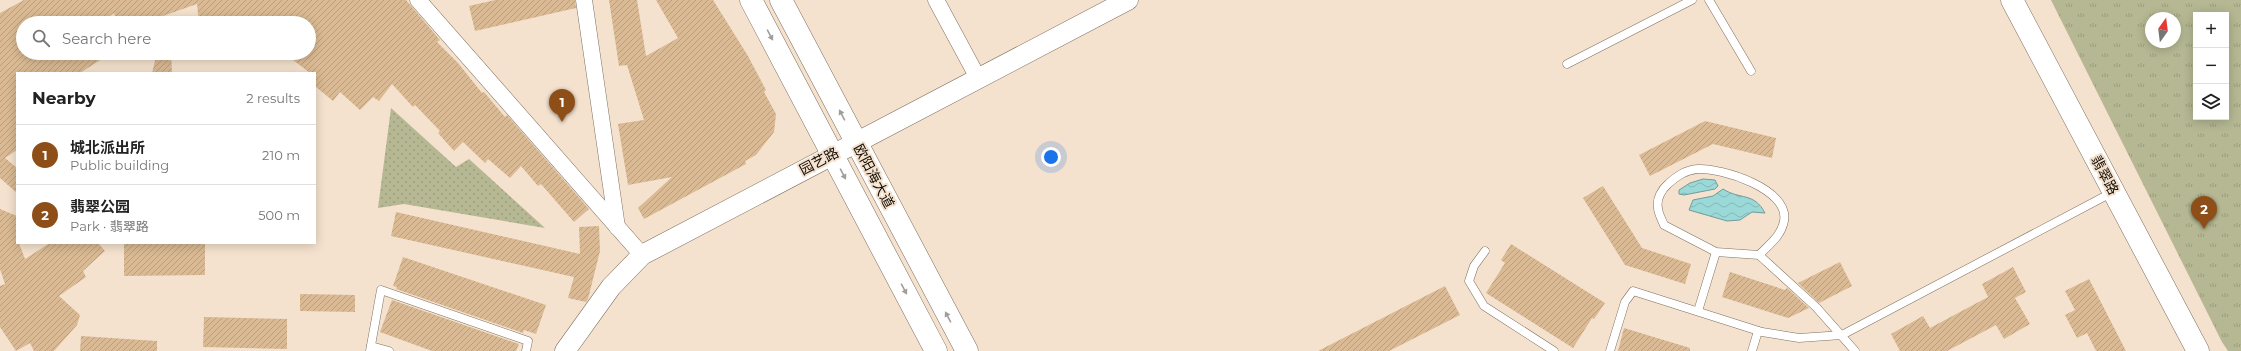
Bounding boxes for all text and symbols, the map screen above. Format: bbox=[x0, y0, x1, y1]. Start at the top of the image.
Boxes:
north arrow bbox=[2145, 12, 2181, 48]
map controls bbox=[2193, 12, 2229, 120]
button: + bbox=[2193, 12, 2229, 48]
search box bbox=[16, 16, 316, 60]
icon: search bbox=[30, 27, 52, 49]
text: Search here bbox=[62, 29, 151, 48]
one-way arrow bbox=[766, 29, 773, 40]
button: − bbox=[2193, 48, 2229, 84]
button: layers bbox=[2193, 84, 2229, 120]
text: Nearby bbox=[32, 88, 96, 108]
pin: 1 bbox=[549, 89, 575, 122]
text: 2 results bbox=[246, 90, 300, 106]
one-way arrow bbox=[839, 109, 845, 121]
text: 城北派出所 bbox=[70, 138, 145, 157]
street label: 欧阳海大道 bbox=[850, 141, 898, 211]
street label: 园艺路 bbox=[796, 143, 842, 179]
text: 1 bbox=[42, 147, 48, 163]
text: 210 m bbox=[262, 147, 300, 163]
your location bbox=[1041, 147, 1061, 167]
street label: 翡翠路 bbox=[2087, 152, 2123, 198]
text: Public building bbox=[70, 157, 169, 173]
one-way arrow bbox=[840, 168, 846, 180]
pin: 2 bbox=[2191, 196, 2217, 229]
text: 翡翠公园 bbox=[70, 197, 130, 216]
text: 2 bbox=[41, 207, 49, 223]
text: 500 m bbox=[258, 207, 300, 223]
text: Park · 翡翠路 bbox=[70, 218, 149, 234]
one-way arrow bbox=[901, 283, 907, 295]
one-way arrow bbox=[945, 311, 952, 322]

